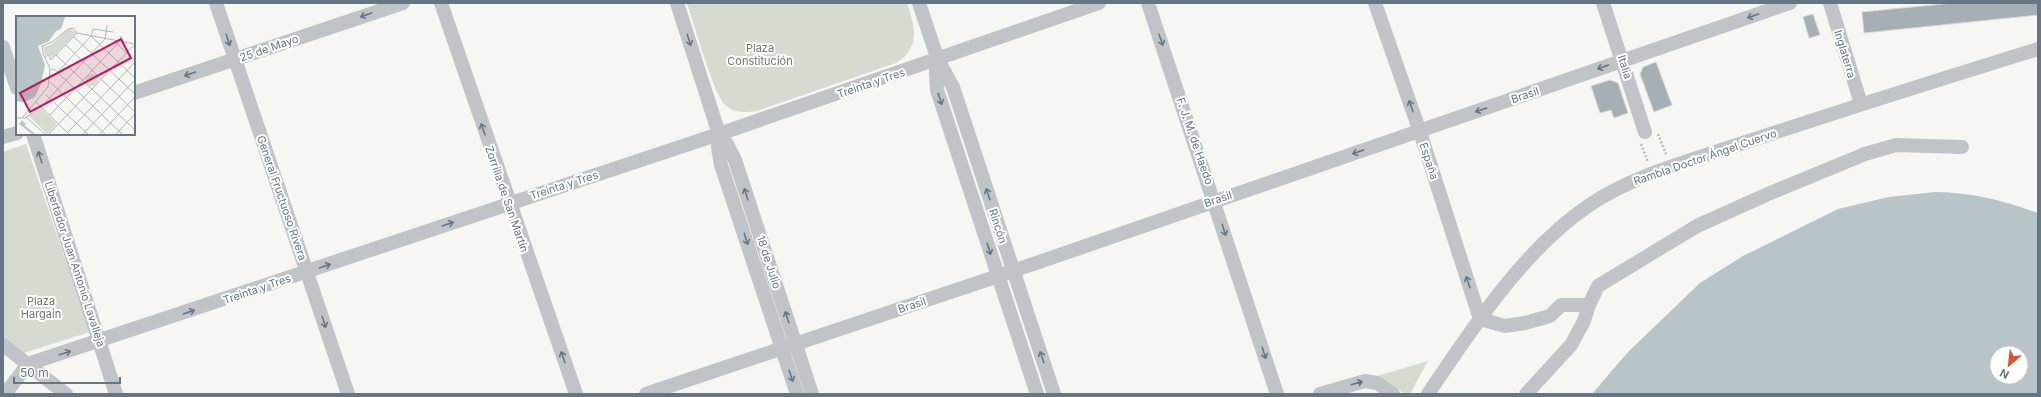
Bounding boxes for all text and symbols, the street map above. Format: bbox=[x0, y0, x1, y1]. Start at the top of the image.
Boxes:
one-way arrow bbox=[361, 12, 373, 20]
one-way arrow bbox=[1747, 12, 1759, 20]
inset map bbox=[16, 16, 135, 135]
street label: Inglaterra bbox=[1831, 28, 1859, 80]
street label: 25 de Mayo bbox=[238, 31, 301, 65]
one-way arrow bbox=[225, 33, 232, 46]
one-way arrow bbox=[685, 34, 693, 46]
one-way arrow bbox=[1157, 34, 1165, 46]
park label: Plaza Constitución bbox=[727, 41, 793, 68]
street label: Italia bbox=[1615, 53, 1635, 81]
one-way arrow bbox=[1597, 64, 1610, 71]
street label: Treinta y Tres bbox=[835, 65, 907, 101]
one-way arrow bbox=[184, 71, 196, 79]
street label: Brasil bbox=[1509, 84, 1541, 106]
one-way arrow bbox=[937, 92, 944, 105]
street label: F. J. M. de Haedo bbox=[1174, 96, 1217, 187]
one-way arrow bbox=[1406, 100, 1414, 112]
one-way arrow bbox=[1474, 107, 1487, 114]
one-way arrow bbox=[479, 123, 487, 135]
street label: Rambla Doctor Ángel Cuervo bbox=[1632, 126, 1779, 188]
street label: General Fructuoso Rivera bbox=[254, 134, 310, 262]
street label: España bbox=[1416, 141, 1442, 181]
street label: Zorrilla de San Martín bbox=[482, 144, 532, 254]
one-way arrow bbox=[1352, 149, 1364, 157]
one-way arrow bbox=[36, 150, 43, 163]
street label: Treinta y Tres bbox=[528, 167, 600, 203]
street label: Libertador Juan Antonio Lavalleja bbox=[42, 179, 108, 349]
one-way arrow bbox=[984, 187, 991, 200]
one-way arrow bbox=[742, 188, 750, 200]
street label: Brasil bbox=[1202, 188, 1234, 210]
street label: Rincón bbox=[986, 207, 1010, 245]
one-way arrow bbox=[442, 220, 455, 227]
one-way arrow bbox=[1221, 223, 1228, 236]
one-way arrow bbox=[742, 233, 750, 245]
street label: 18 de Julio bbox=[754, 234, 784, 291]
one-way arrow bbox=[986, 242, 993, 255]
one-way arrow bbox=[319, 261, 331, 269]
street label: Treinta y Tres bbox=[221, 271, 293, 307]
one-way arrow bbox=[1464, 276, 1471, 289]
park label: Plaza Hargain bbox=[21, 294, 61, 321]
street label: Brasil bbox=[896, 294, 928, 316]
one-way arrow bbox=[182, 307, 194, 315]
one-way arrow bbox=[783, 311, 790, 324]
one-way arrow bbox=[321, 315, 328, 328]
north arrow bbox=[1989, 345, 2029, 385]
one-way arrow bbox=[1261, 347, 1268, 360]
one-way arrow bbox=[59, 348, 71, 356]
one-way arrow bbox=[559, 351, 566, 364]
one-way arrow bbox=[1038, 351, 1045, 364]
scale bar bbox=[14, 359, 120, 385]
text: 50 m bbox=[20, 365, 49, 380]
text: N bbox=[1997, 366, 2011, 382]
one-way arrow bbox=[788, 369, 795, 382]
one-way arrow bbox=[1350, 379, 1363, 386]

